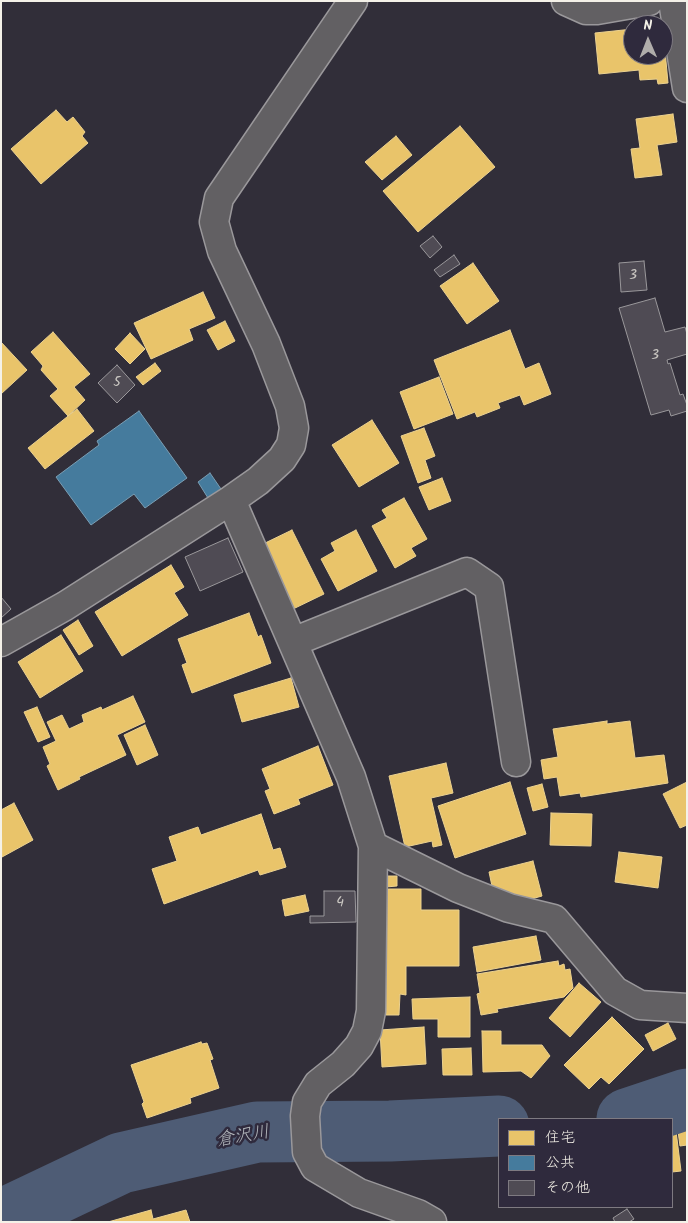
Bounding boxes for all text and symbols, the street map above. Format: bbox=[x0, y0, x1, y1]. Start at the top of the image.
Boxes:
north arrow bbox=[623, 15, 673, 65]
text: N bbox=[643, 15, 652, 37]
house number: 3 bbox=[629, 269, 637, 285]
house number: 3 bbox=[651, 349, 659, 365]
house number: 5 bbox=[113, 376, 121, 392]
house number: 4 bbox=[336, 896, 344, 912]
legend bbox=[498, 1118, 673, 1208]
water label: 倉沢川 bbox=[215, 1123, 271, 1153]
text: 住宅 bbox=[545, 1126, 575, 1150]
text: 公共 bbox=[545, 1151, 575, 1175]
text: その他 bbox=[545, 1176, 590, 1200]

